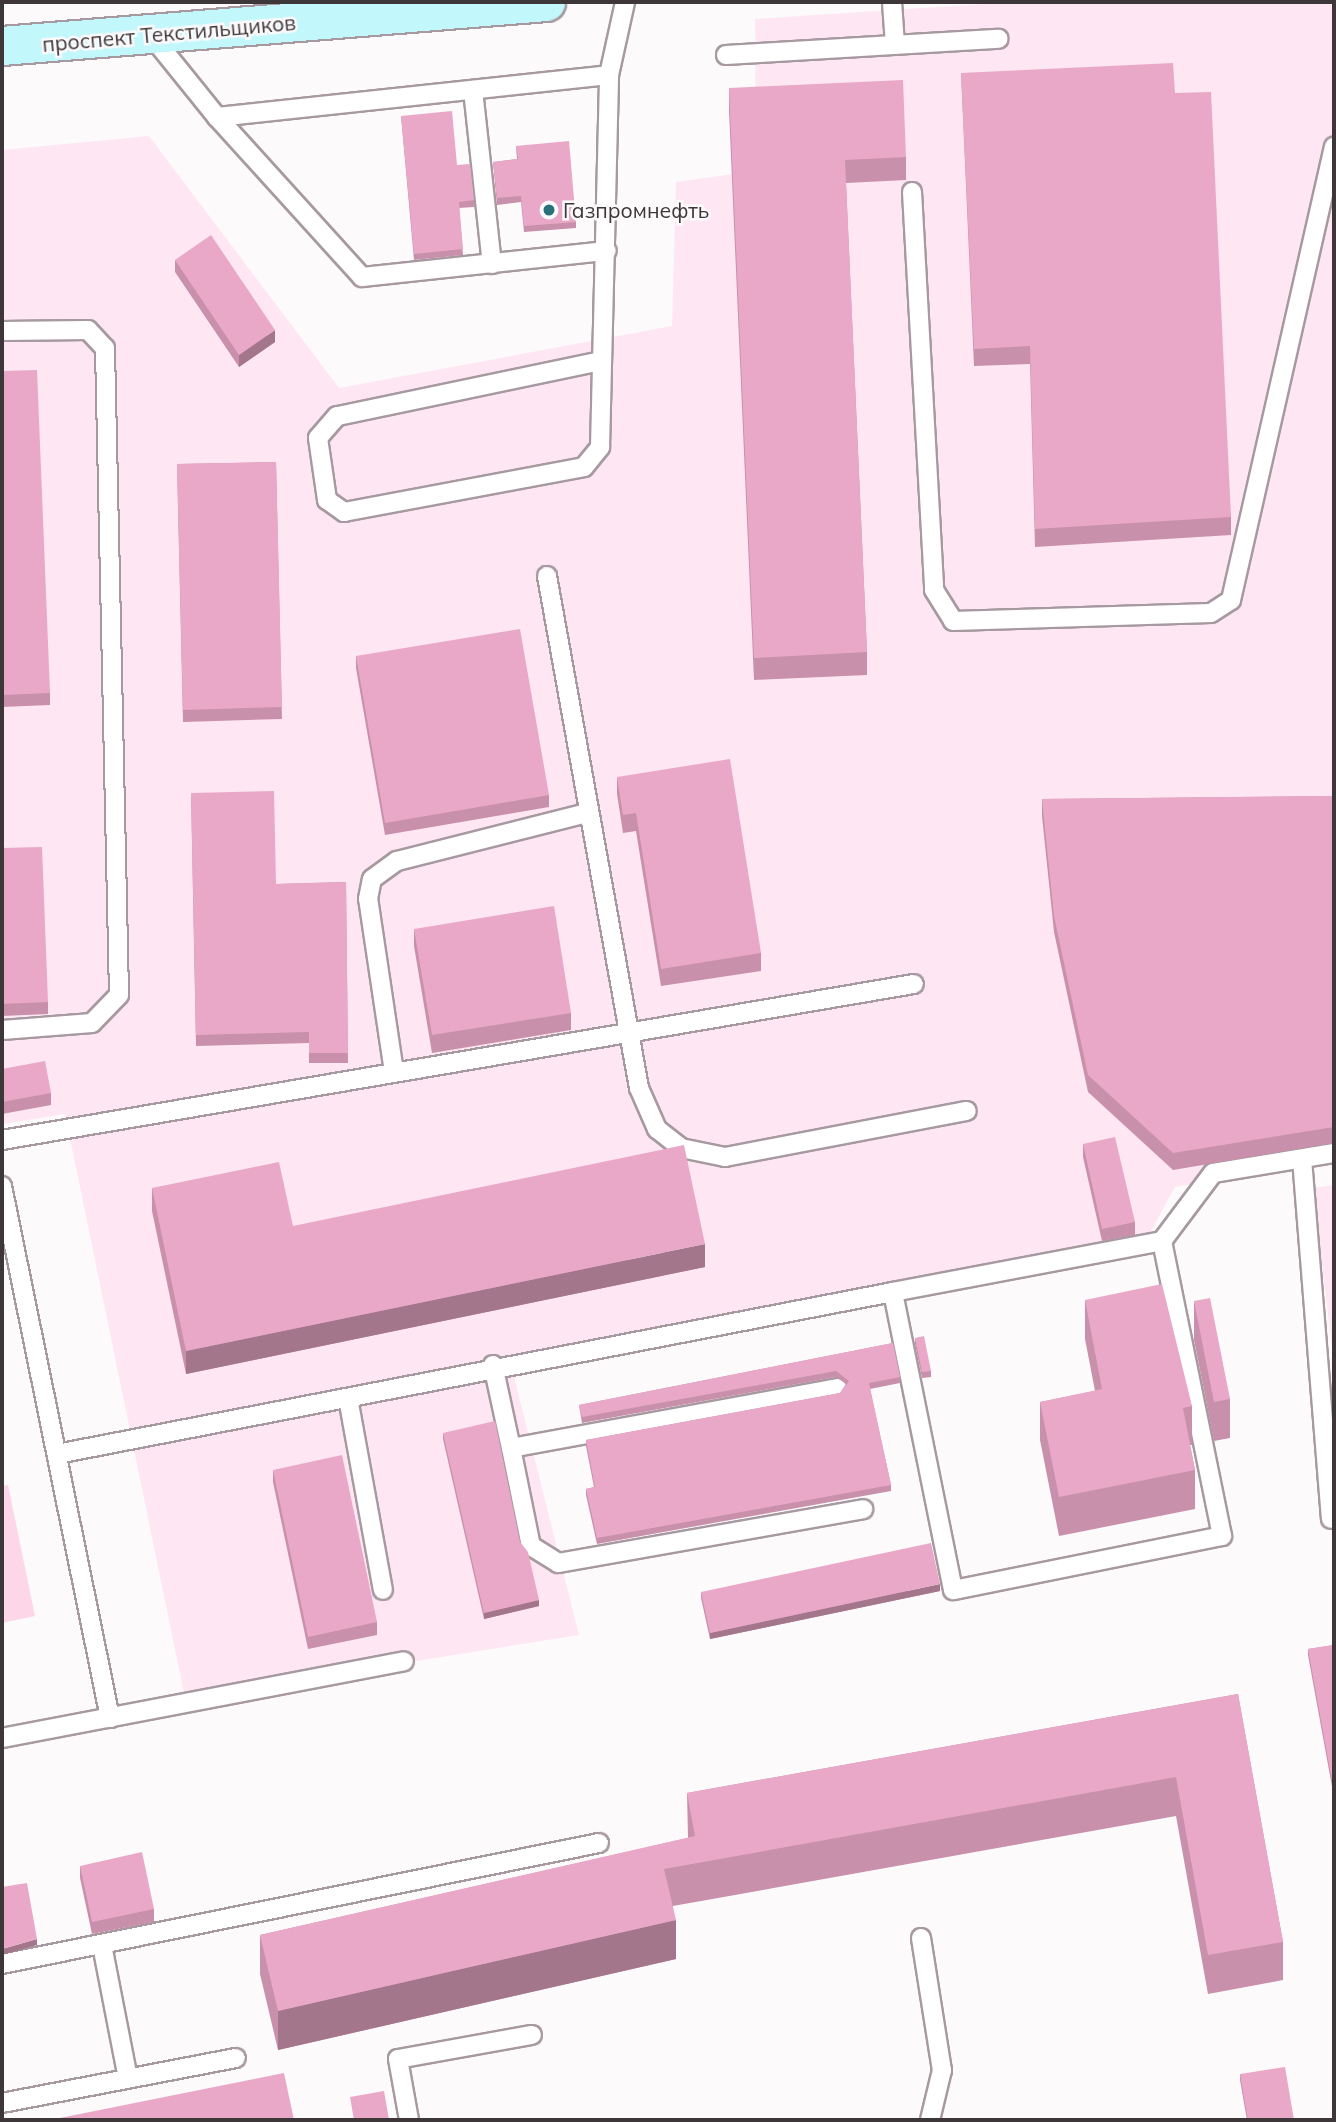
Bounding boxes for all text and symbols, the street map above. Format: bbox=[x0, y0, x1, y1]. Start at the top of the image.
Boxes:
street label: проспект Текстильщиков bbox=[41, 9, 297, 57]
place label: Газпромнефть bbox=[563, 197, 709, 223]
marker: Газпромнефть bbox=[541, 202, 557, 218]

